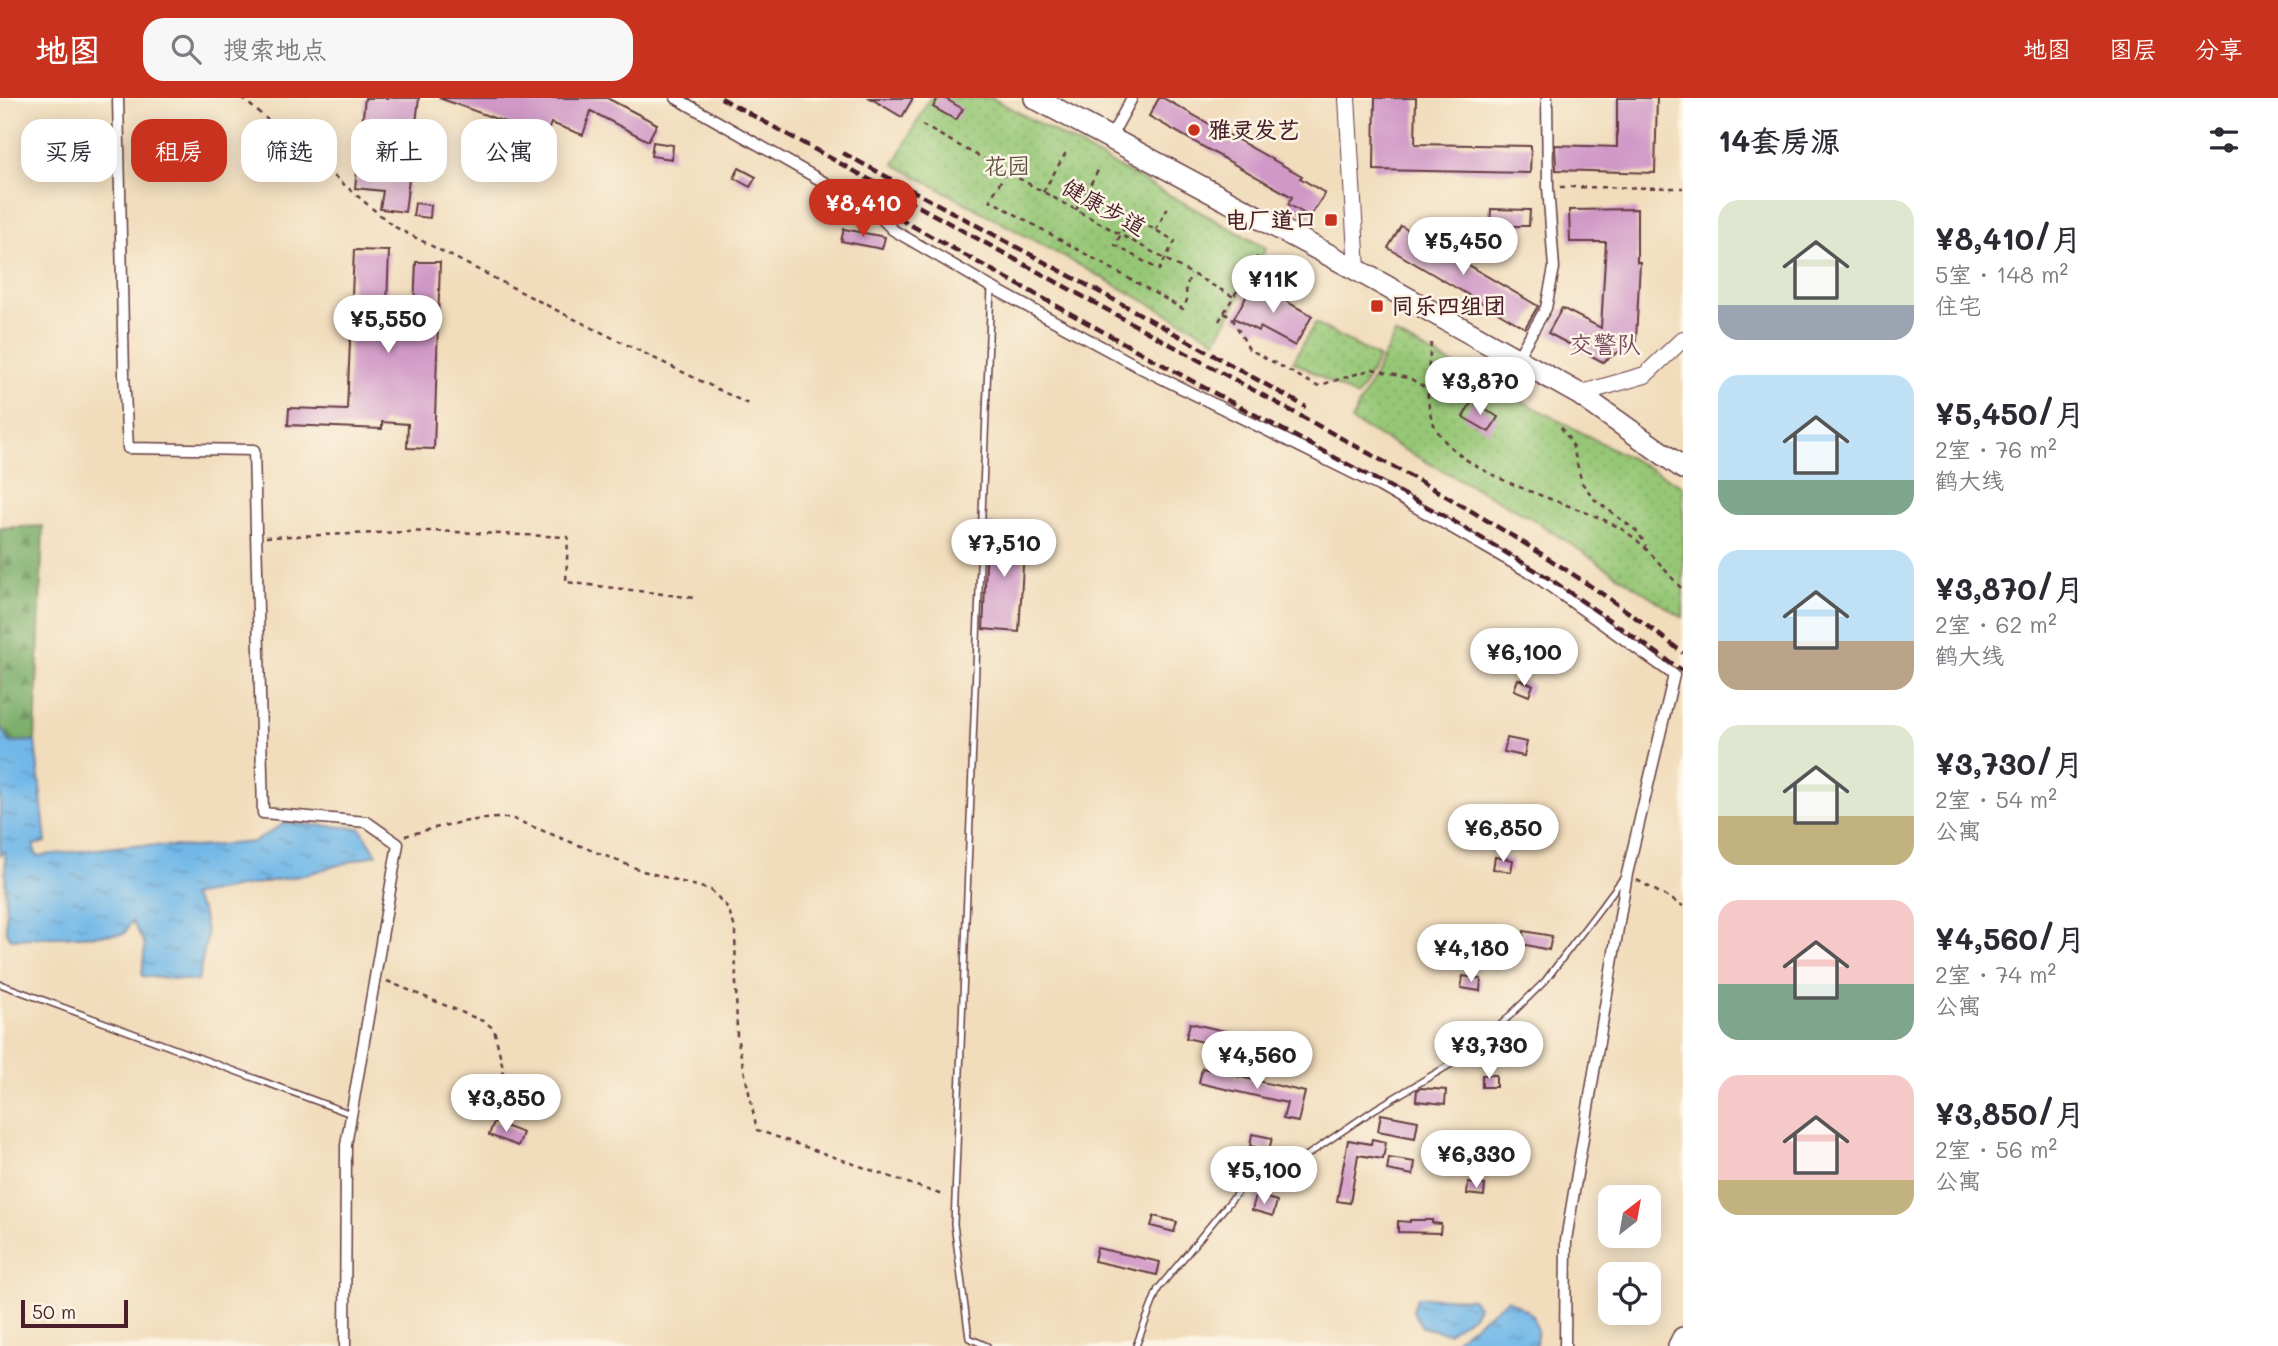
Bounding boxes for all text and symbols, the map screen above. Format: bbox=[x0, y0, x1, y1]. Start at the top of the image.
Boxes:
search box bbox=[143, 18, 633, 81]
text: 地图 bbox=[35, 27, 101, 70]
icon: search bbox=[167, 30, 205, 68]
text: 搜索地点 bbox=[223, 32, 327, 66]
text: 地图 bbox=[2023, 33, 2071, 64]
text: 图层 bbox=[2109, 33, 2157, 64]
text: 分享 bbox=[2195, 33, 2243, 64]
place label: 雅灵发艺 bbox=[1208, 114, 1300, 144]
chip: 买房 bbox=[21, 119, 117, 182]
chip: 租房 bbox=[131, 119, 227, 182]
chip: 筛选 bbox=[241, 119, 337, 182]
chip: 新上 bbox=[351, 119, 447, 182]
chip: 公寓 bbox=[461, 119, 557, 182]
text: 14套房源 bbox=[1718, 120, 1840, 160]
icon: filters bbox=[2205, 121, 2243, 159]
marker: 雅灵发艺 bbox=[1186, 122, 1202, 138]
park label: 花园 bbox=[984, 150, 1030, 180]
street label: 健康步道 bbox=[1057, 171, 1152, 242]
pin: ¥8,410 bbox=[806, 180, 920, 239]
text: ¥8,410 bbox=[825, 187, 901, 217]
place label: 电厂道口 bbox=[1225, 204, 1317, 234]
marker: 电厂道口 bbox=[1323, 212, 1339, 228]
pin: ¥5,450 bbox=[1406, 218, 1520, 277]
text: ¥8,410/月 bbox=[1935, 218, 2082, 258]
text: ¥5,450 bbox=[1424, 225, 1502, 255]
icon: home bbox=[1774, 228, 1858, 312]
pin: ¥11K bbox=[1232, 256, 1314, 315]
text: 5室 · 148 m² bbox=[1935, 259, 2068, 289]
text: ¥11K bbox=[1248, 263, 1298, 293]
place label: 同乐四组团 bbox=[1391, 290, 1506, 320]
text: 住宅 bbox=[1935, 290, 1981, 320]
pin: ¥5,550 bbox=[331, 296, 445, 355]
marker: 同乐四组团 bbox=[1369, 298, 1385, 314]
text: ¥5,550 bbox=[349, 303, 427, 333]
district label: 交警队 bbox=[1569, 328, 1641, 359]
pin: ¥3,870 bbox=[1423, 358, 1537, 417]
text: ¥3,870 bbox=[1441, 365, 1519, 395]
text: ¥5,450/月 bbox=[1935, 393, 2085, 433]
icon: home bbox=[1774, 403, 1858, 487]
text: 2室 · 76 m² bbox=[1935, 434, 2057, 464]
text: 鹤大线 bbox=[1935, 465, 2004, 495]
pin: ¥7,510 bbox=[947, 519, 1061, 579]
text: ¥7,510 bbox=[967, 527, 1041, 557]
text: ¥3,870/月 bbox=[1935, 568, 2084, 608]
icon: home bbox=[1774, 578, 1858, 662]
text: 2室 · 62 m² bbox=[1935, 609, 2057, 639]
pin: ¥6,100 bbox=[1467, 628, 1581, 688]
text: ¥6,100 bbox=[1486, 636, 1562, 666]
text: 鹤大线 bbox=[1935, 640, 2004, 670]
text: ¥3,730/月 bbox=[1935, 743, 2083, 783]
icon: home bbox=[1774, 753, 1858, 837]
text: 2室 · 54 m² bbox=[1935, 784, 2057, 814]
pin: ¥6,850 bbox=[1446, 804, 1560, 864]
text: ¥6,850 bbox=[1464, 812, 1542, 842]
text: 公寓 bbox=[1935, 815, 1981, 845]
text: ¥4,560/月 bbox=[1935, 918, 2085, 958]
pin: ¥4,180 bbox=[1414, 924, 1528, 984]
icon: home bbox=[1774, 928, 1858, 1012]
text: ¥4,180 bbox=[1433, 932, 1509, 962]
text: 2室 · 74 m² bbox=[1935, 959, 2056, 989]
text: 公寓 bbox=[1935, 990, 1981, 1020]
pin: ¥3,730 bbox=[1432, 1021, 1546, 1081]
text: ¥3,730 bbox=[1450, 1029, 1528, 1059]
pin: ¥4,560 bbox=[1200, 1032, 1314, 1091]
text: ¥4,560 bbox=[1218, 1039, 1296, 1069]
pin: ¥3,850 bbox=[449, 1074, 563, 1134]
text: ¥3,850 bbox=[467, 1082, 545, 1112]
text: ¥3,850/月 bbox=[1935, 1093, 2085, 1133]
icon: home bbox=[1774, 1103, 1858, 1187]
pin: ¥6,330 bbox=[1419, 1130, 1533, 1190]
text: 2室 · 56 m² bbox=[1935, 1134, 2057, 1164]
text: ¥6,330 bbox=[1437, 1138, 1515, 1168]
pin: ¥5,100 bbox=[1207, 1146, 1321, 1206]
text: ¥5,100 bbox=[1226, 1154, 1302, 1184]
text: 公寓 bbox=[1935, 1165, 1981, 1195]
north arrow bbox=[1598, 1185, 1661, 1248]
map controls bbox=[1598, 1185, 1661, 1325]
button: locate bbox=[1598, 1262, 1661, 1325]
scale bar bbox=[21, 1297, 128, 1329]
text: 50 m bbox=[32, 1299, 76, 1324]

